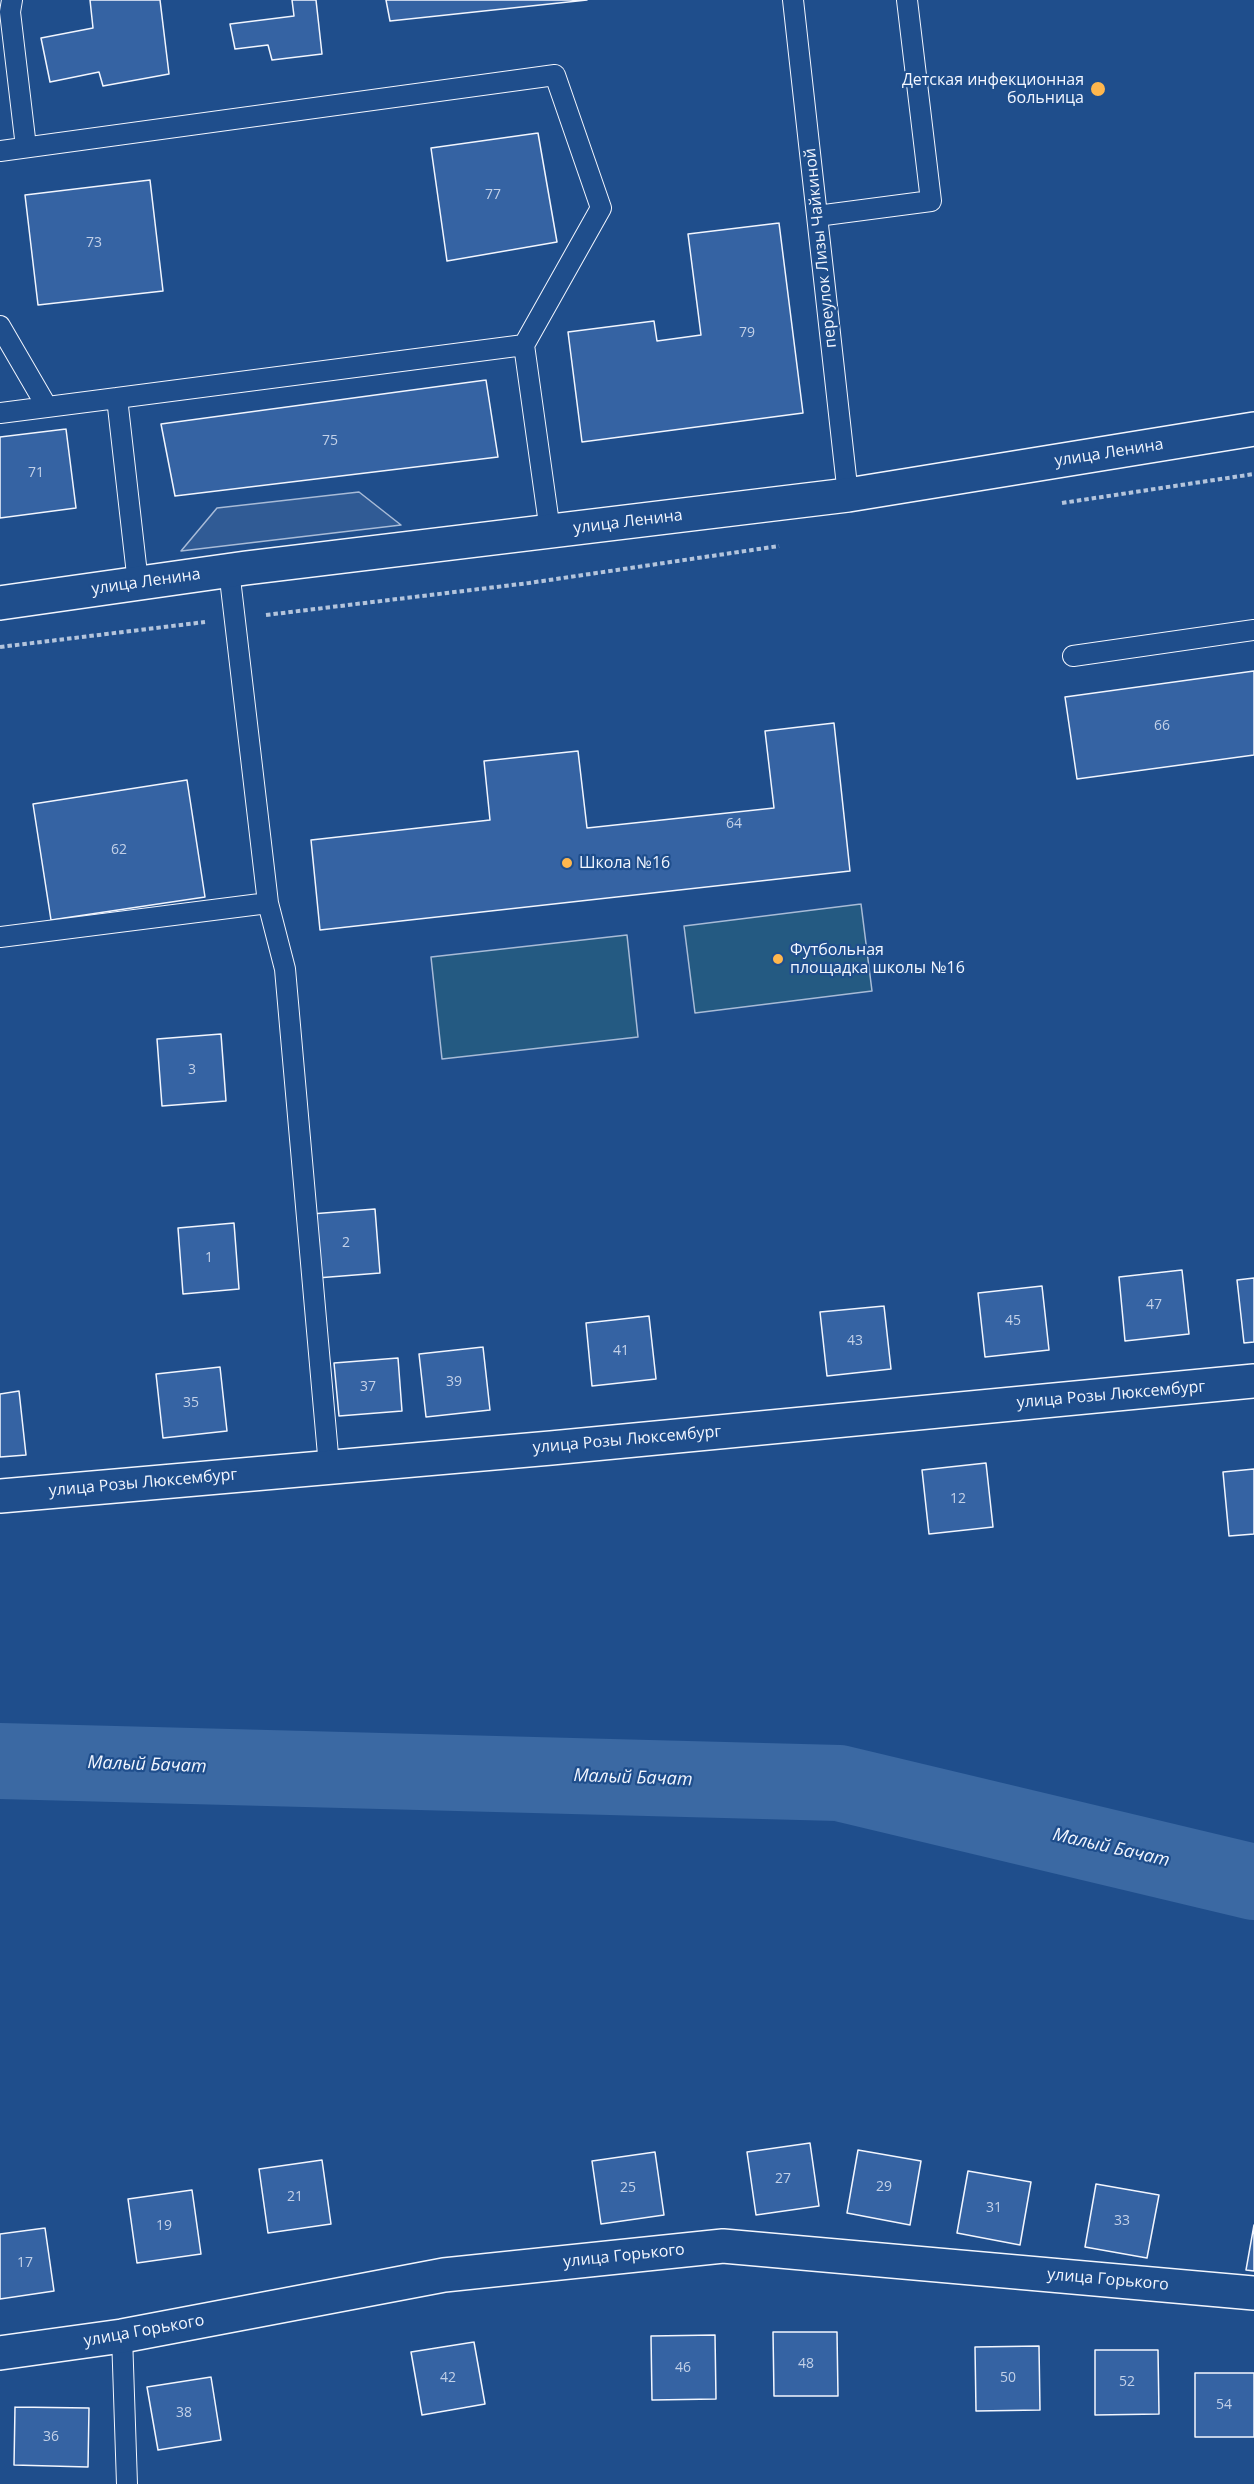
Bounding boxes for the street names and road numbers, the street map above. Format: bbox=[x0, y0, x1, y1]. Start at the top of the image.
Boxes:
street label: переулок Лизы Чайкиной bbox=[801, 147, 841, 349]
street label: улица Ленина bbox=[1053, 435, 1165, 471]
street label: улица Ленина bbox=[572, 506, 684, 538]
street label: улица Ленина bbox=[90, 565, 202, 599]
street label: улица Розы Люксембург bbox=[1016, 1377, 1206, 1413]
street label: улица Розы Люксембург bbox=[532, 1422, 722, 1458]
street label: улица Розы Люксембург bbox=[48, 1465, 238, 1501]
street label: улица Горького bbox=[562, 2240, 686, 2272]
street label: улица Горького bbox=[1046, 2265, 1170, 2295]
street label: улица Горького bbox=[82, 2311, 206, 2351]

